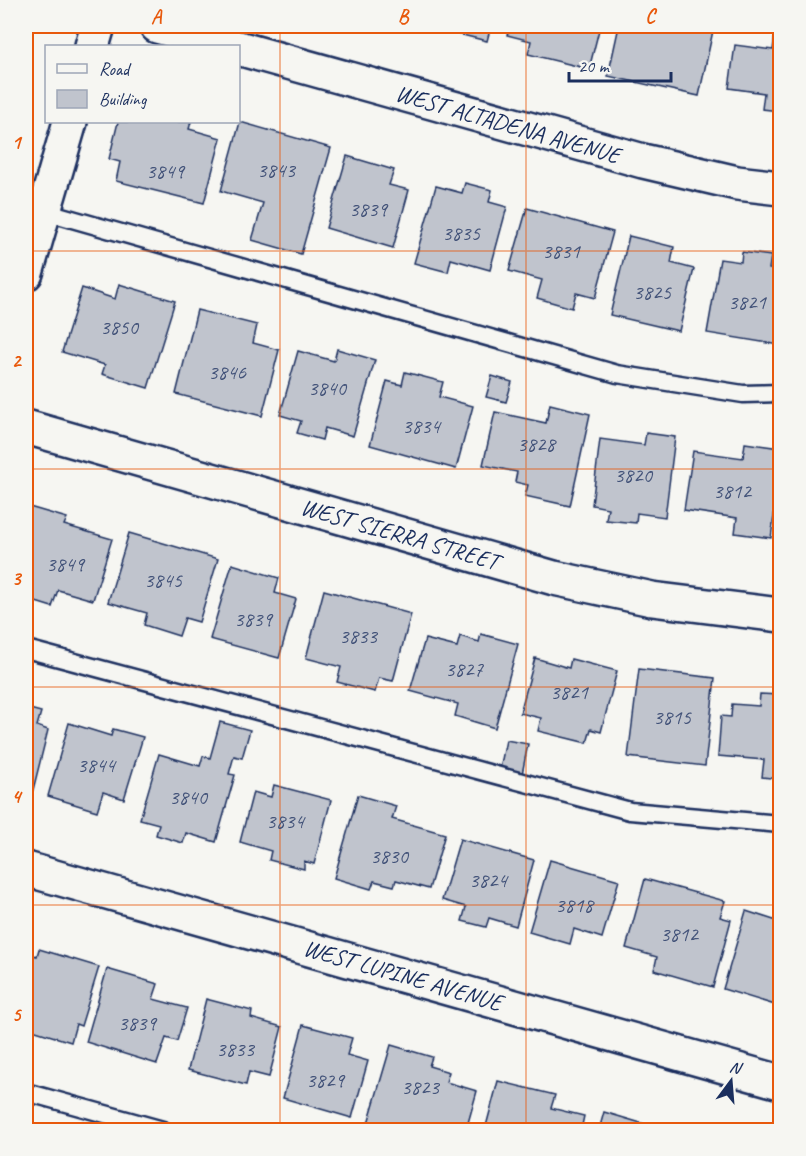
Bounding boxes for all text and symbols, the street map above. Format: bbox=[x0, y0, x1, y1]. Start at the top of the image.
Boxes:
text: A bbox=[151, 4, 163, 29]
text: B bbox=[398, 4, 410, 29]
text: C bbox=[645, 4, 657, 29]
legend bbox=[45, 45, 240, 123]
scale bar bbox=[569, 45, 671, 83]
text: 20 m bbox=[578, 55, 611, 77]
text: Road bbox=[99, 58, 132, 80]
street label: WEST ALTADENA AVENUE bbox=[392, 78, 626, 171]
text: Building bbox=[99, 88, 148, 110]
text: 1 bbox=[12, 130, 23, 155]
house number: 3843 bbox=[257, 157, 296, 183]
house number: 3849 bbox=[146, 158, 185, 184]
house number: 3839 bbox=[349, 196, 388, 222]
house number: 3835 bbox=[442, 220, 481, 246]
house number: 3831 bbox=[542, 238, 581, 264]
house number: 3825 bbox=[633, 279, 672, 305]
house number: 3821 bbox=[728, 289, 767, 315]
house number: 3850 bbox=[100, 314, 139, 340]
text: 2 bbox=[12, 348, 23, 373]
house number: 3846 bbox=[208, 359, 246, 385]
house number: 3840 bbox=[308, 375, 347, 401]
house number: 3834 bbox=[402, 413, 442, 439]
house number: 3828 bbox=[517, 431, 557, 457]
house number: 3820 bbox=[614, 462, 653, 488]
house number: 3812 bbox=[713, 478, 752, 504]
street label: WEST SIERRA STREET bbox=[298, 491, 507, 578]
house number: 3849 bbox=[46, 551, 85, 577]
text: 3 bbox=[12, 566, 23, 591]
house number: 3845 bbox=[144, 567, 183, 593]
house number: 3839 bbox=[234, 606, 273, 632]
house number: 3833 bbox=[339, 623, 378, 649]
house number: 3827 bbox=[445, 656, 484, 682]
house number: 3821 bbox=[550, 679, 589, 705]
house number: 3815 bbox=[653, 704, 692, 730]
house number: 3844 bbox=[77, 752, 117, 778]
text: 4 bbox=[12, 784, 24, 809]
house number: 3840 bbox=[169, 784, 208, 810]
house number: 3834 bbox=[266, 808, 306, 834]
house number: 3830 bbox=[370, 843, 409, 869]
house number: 3824 bbox=[469, 867, 509, 893]
house number: 3818 bbox=[555, 892, 595, 918]
house number: 3812 bbox=[660, 921, 699, 947]
street label: WEST LUPINE AVENUE bbox=[300, 932, 508, 1018]
text: 5 bbox=[12, 1002, 23, 1027]
house number: 3839 bbox=[118, 1010, 157, 1036]
house number: 3833 bbox=[216, 1036, 255, 1062]
north arrow bbox=[701, 1051, 761, 1111]
text: N bbox=[727, 1057, 745, 1079]
house number: 3829 bbox=[306, 1067, 345, 1093]
house number: 3823 bbox=[401, 1074, 440, 1100]

